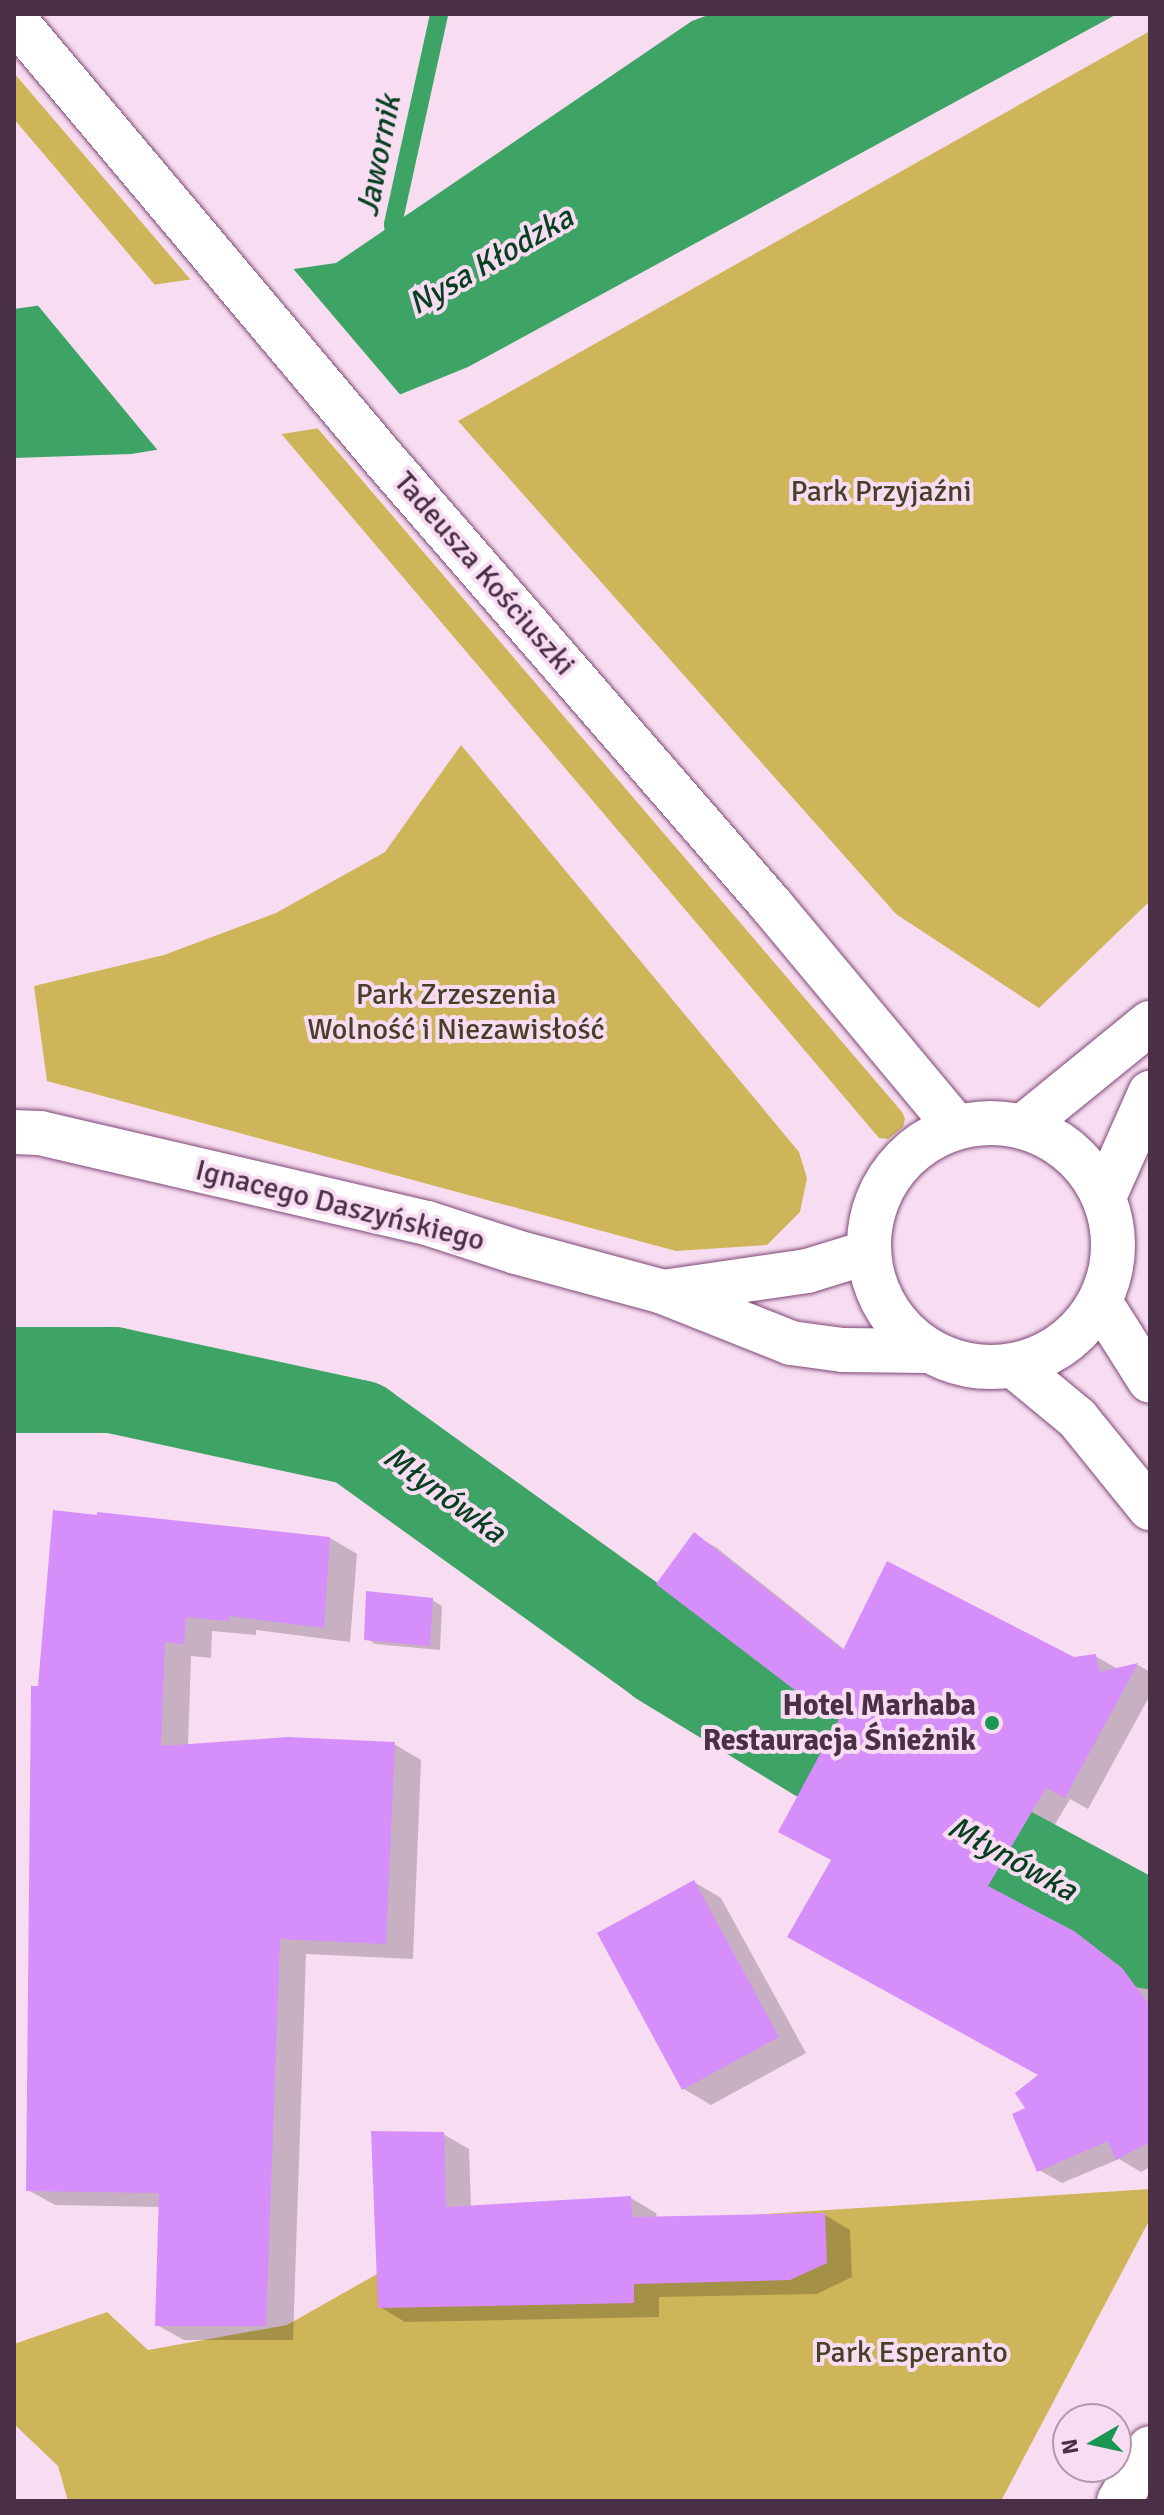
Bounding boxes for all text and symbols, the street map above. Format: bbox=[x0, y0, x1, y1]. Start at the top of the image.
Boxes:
water label: Jawornik bbox=[348, 92, 410, 220]
water label: Nysa Kłodzka bbox=[402, 198, 580, 324]
street label: Tadeusza Kościuszki bbox=[386, 465, 582, 683]
park label: Park Przyjaźni bbox=[790, 474, 972, 510]
park label: Park Zrzeszenia Wolność i Niezawisłość bbox=[307, 977, 605, 1048]
street label: Ignacego Daszyńskiego bbox=[192, 1153, 488, 1259]
water label: Młynówka bbox=[376, 1438, 512, 1552]
place label: Hotel Marhaba Restauracja Śnieżnik bbox=[703, 1688, 976, 1758]
marker: Hotel Marhaba Restauracja Śnieżnik bbox=[983, 1714, 1001, 1732]
water label: Młynówka bbox=[941, 1808, 1083, 1910]
park label: Park Esperanto bbox=[814, 2335, 1008, 2371]
north arrow bbox=[1052, 2403, 1132, 2483]
text: N bbox=[1055, 2437, 1084, 2456]

